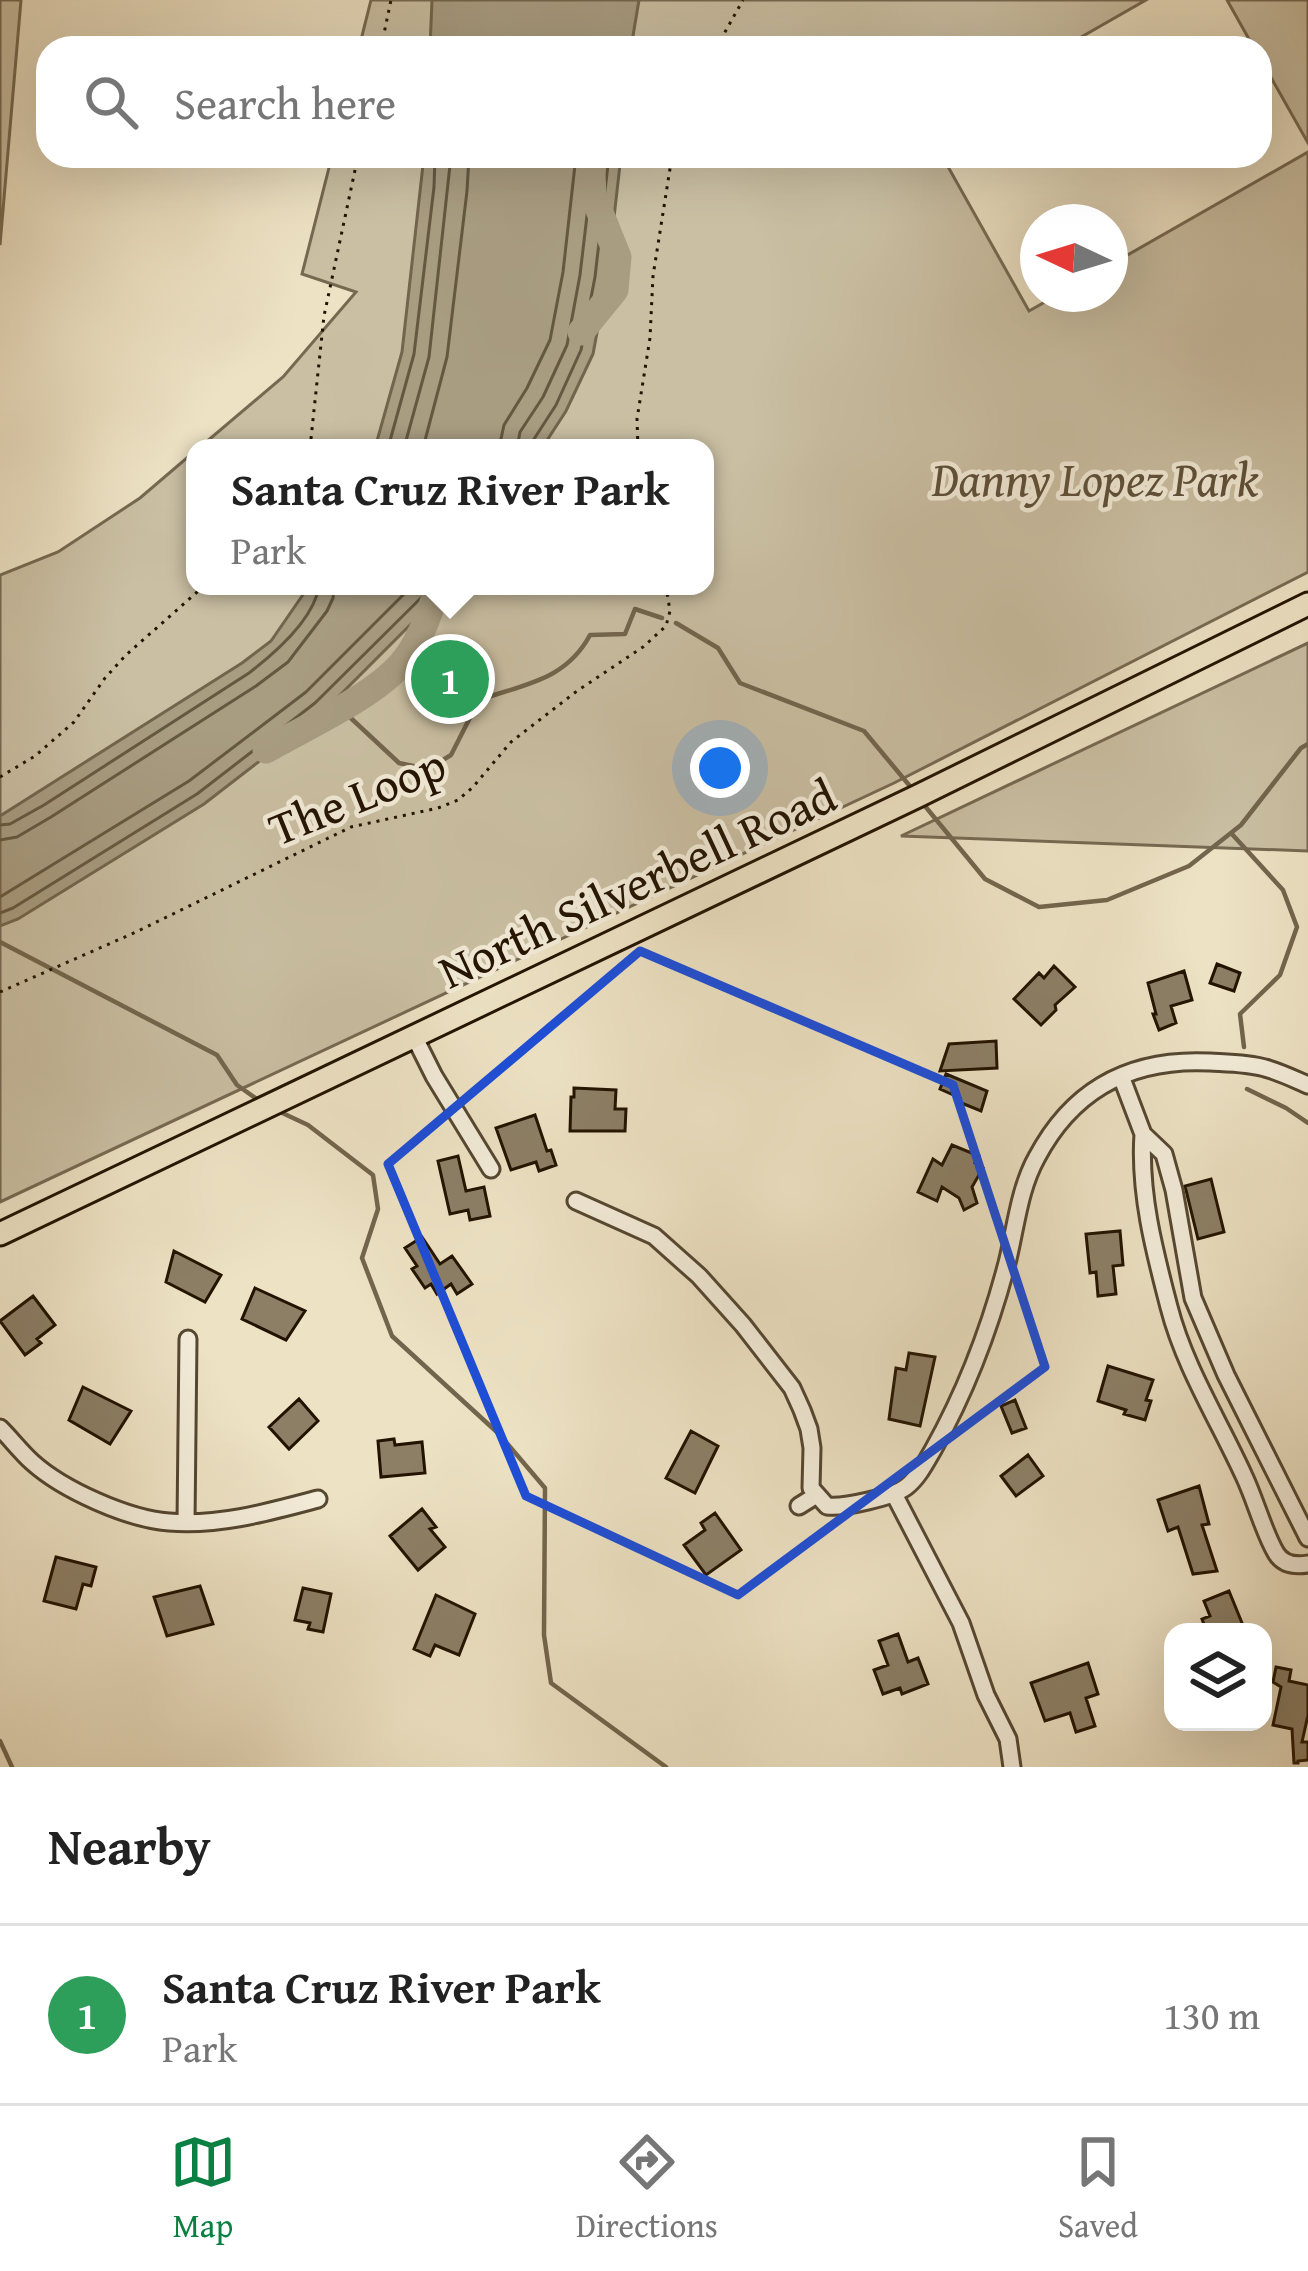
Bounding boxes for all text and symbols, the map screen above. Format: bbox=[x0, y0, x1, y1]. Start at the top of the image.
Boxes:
search box bbox=[36, 36, 1272, 168]
icon: search bbox=[78, 69, 144, 135]
text: Search here bbox=[174, 70, 396, 135]
north arrow bbox=[1020, 204, 1128, 312]
popup bbox=[186, 439, 714, 595]
park label: Danny Lopez Park bbox=[931, 443, 1259, 514]
text: Santa Cruz River Park bbox=[231, 456, 669, 521]
text: Park bbox=[231, 521, 306, 578]
pin: 1 bbox=[411, 634, 489, 724]
street label: The Loop bbox=[258, 728, 456, 863]
your location bbox=[690, 738, 750, 798]
street label: North Silverbell Road bbox=[427, 759, 847, 1006]
map controls bbox=[1164, 1623, 1272, 1731]
button: layers bbox=[1164, 1623, 1272, 1731]
text: Nearby bbox=[48, 1808, 211, 1883]
text: Santa Cruz River Park bbox=[162, 1954, 601, 2019]
text: 1 bbox=[77, 1986, 97, 2043]
text: 130 m bbox=[1163, 1986, 1260, 2043]
text: Park bbox=[162, 2019, 237, 2076]
tab: Map bbox=[170, 2129, 236, 2249]
tab: Directions bbox=[576, 2129, 718, 2249]
tab: Saved bbox=[1058, 2129, 1138, 2249]

